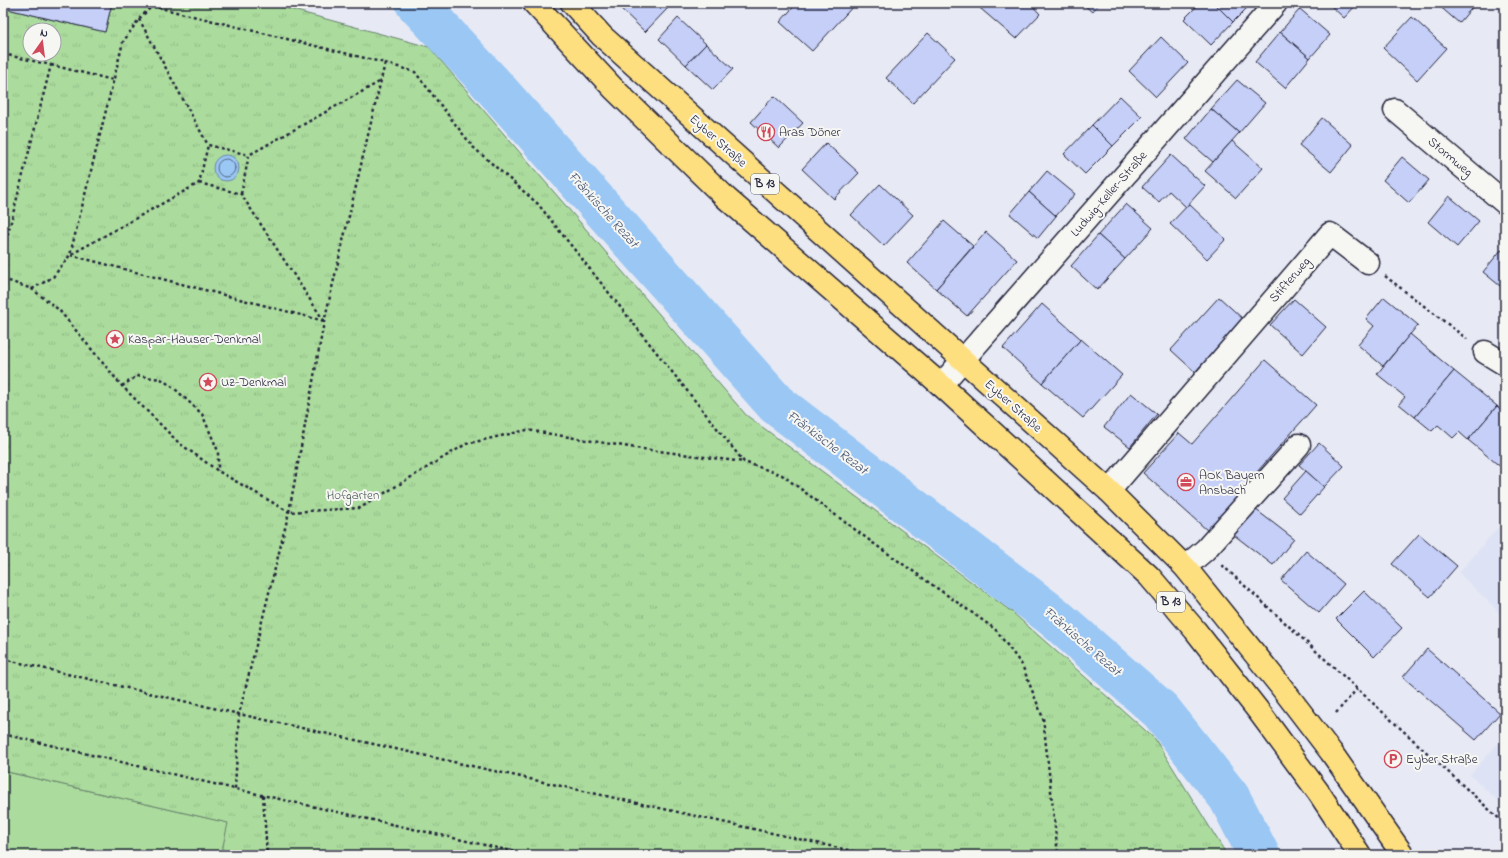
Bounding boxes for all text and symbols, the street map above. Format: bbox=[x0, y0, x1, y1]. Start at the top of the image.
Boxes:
north arrow bbox=[22, 22, 62, 62]
text: N bbox=[39, 25, 50, 42]
street label: Eyber Straße bbox=[684, 110, 751, 173]
restaurant icon: Aras Döner bbox=[756, 122, 776, 142]
place label: Aras Döner bbox=[779, 123, 841, 142]
street label: Stormweg bbox=[1423, 132, 1477, 182]
street label: Ludwig-Keller-Straße bbox=[1066, 147, 1153, 242]
water label: Fränkische Rezat bbox=[563, 167, 644, 254]
road number: B 13 bbox=[751, 174, 779, 194]
street label: Stifterweg bbox=[1265, 253, 1316, 308]
place icon: Kaspar-Hauser-Denkmal bbox=[105, 329, 125, 349]
place label: Kaspar-Hauser-Denkmal bbox=[128, 330, 261, 349]
place icon: Uz-Denkmal bbox=[198, 372, 218, 392]
place label: Uz-Denkmal bbox=[221, 373, 286, 392]
street label: Eyber Straße bbox=[979, 375, 1046, 438]
water label: Fränkische Rezat bbox=[782, 405, 873, 481]
place label: AOK Bayern Ansbach bbox=[1199, 466, 1264, 500]
office icon: AOK Bayern Ansbach bbox=[1176, 472, 1196, 492]
park label: Hofgarten bbox=[327, 486, 379, 506]
road number: B 13 bbox=[1157, 592, 1185, 612]
water label: Fränkische Rezat bbox=[1039, 602, 1126, 683]
parking icon: Eyber Straße bbox=[1383, 749, 1403, 769]
place label: Eyber Straße bbox=[1406, 750, 1478, 770]

